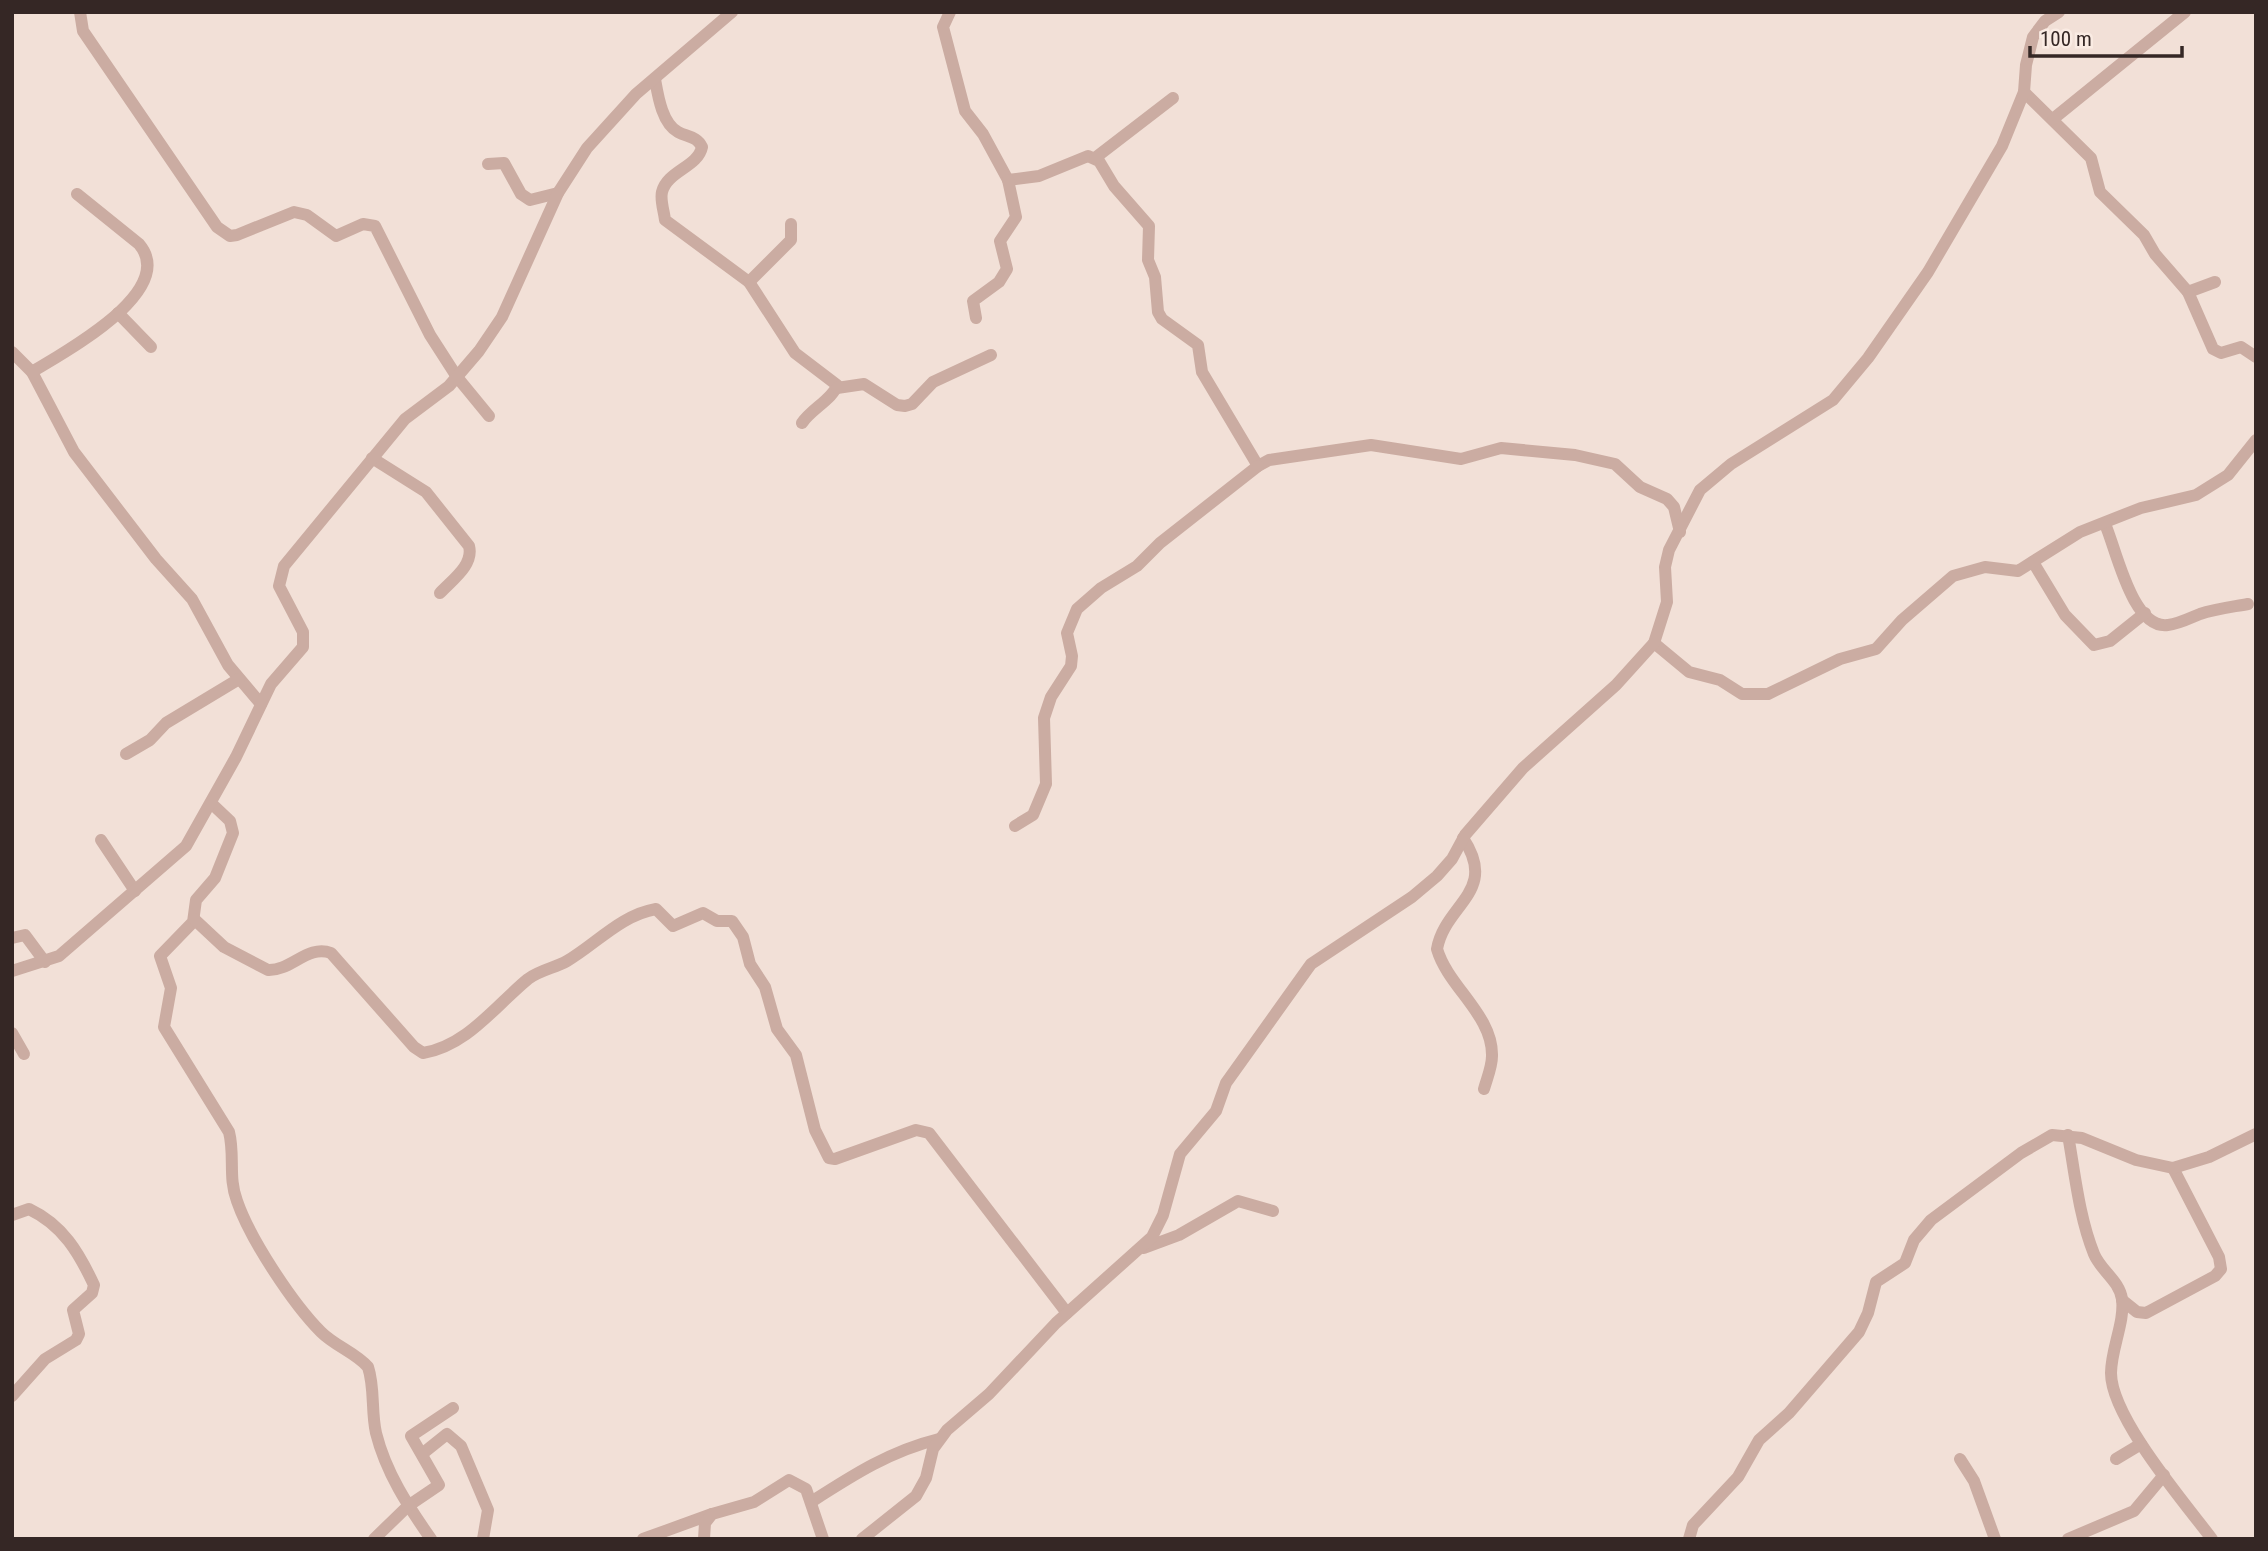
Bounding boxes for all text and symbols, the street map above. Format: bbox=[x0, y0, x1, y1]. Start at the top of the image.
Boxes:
scale bar bbox=[2030, 14, 2182, 58]
text: 100 m bbox=[2040, 27, 2092, 51]

